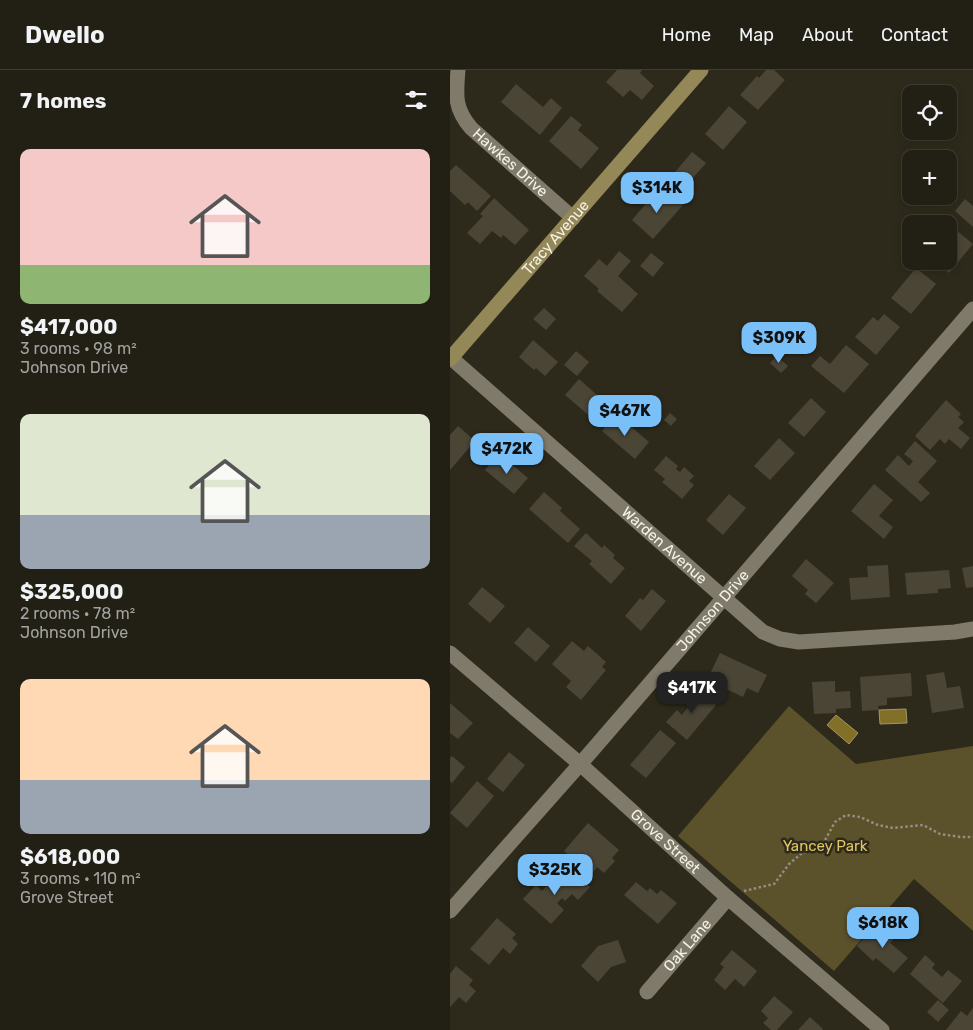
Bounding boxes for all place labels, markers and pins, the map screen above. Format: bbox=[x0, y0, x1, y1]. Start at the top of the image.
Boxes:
pin: $314K bbox=[622, 172, 692, 214]
pin: $309K bbox=[744, 322, 814, 364]
pin: $467K bbox=[590, 394, 660, 437]
pin: $472K bbox=[472, 432, 542, 475]
pin: $417K bbox=[657, 672, 727, 714]
pin: $325K bbox=[520, 854, 590, 896]
pin: $618K bbox=[848, 906, 918, 949]

